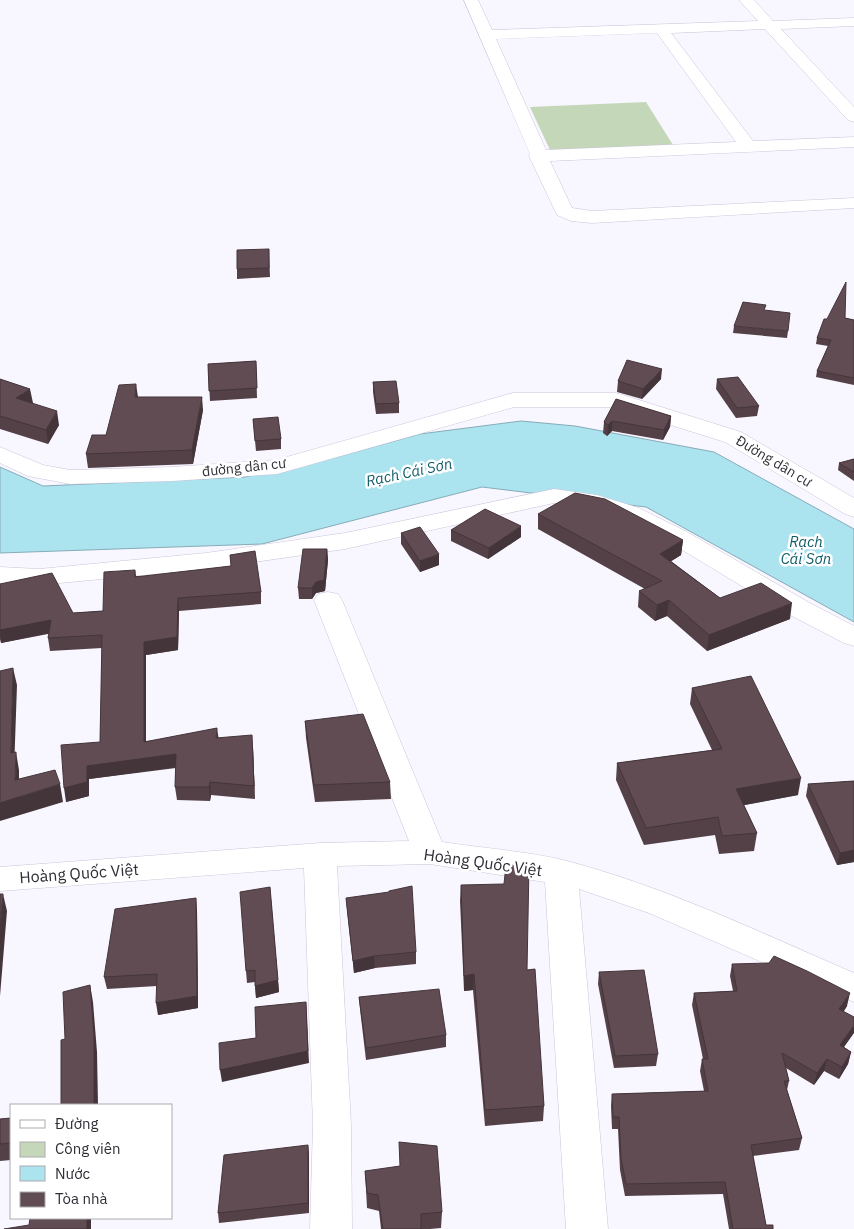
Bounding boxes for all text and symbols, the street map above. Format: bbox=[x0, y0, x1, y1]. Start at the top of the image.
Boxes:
street label: Đường dân cư bbox=[733, 431, 815, 491]
street label: đường dân cư bbox=[201, 454, 287, 480]
water label: Rạch Cái Sơn bbox=[364, 454, 454, 490]
water label: Rạch Cái Sơn bbox=[781, 532, 831, 568]
street label: Hoàng Quốc Việt bbox=[422, 844, 544, 880]
street label: Hoàng Quốc Việt bbox=[19, 859, 139, 887]
legend bbox=[10, 1104, 172, 1219]
text: Đường bbox=[55, 1114, 99, 1133]
text: Công viên bbox=[55, 1139, 121, 1158]
text: Nước bbox=[55, 1164, 91, 1183]
text: Tòa nhà bbox=[55, 1189, 108, 1208]

